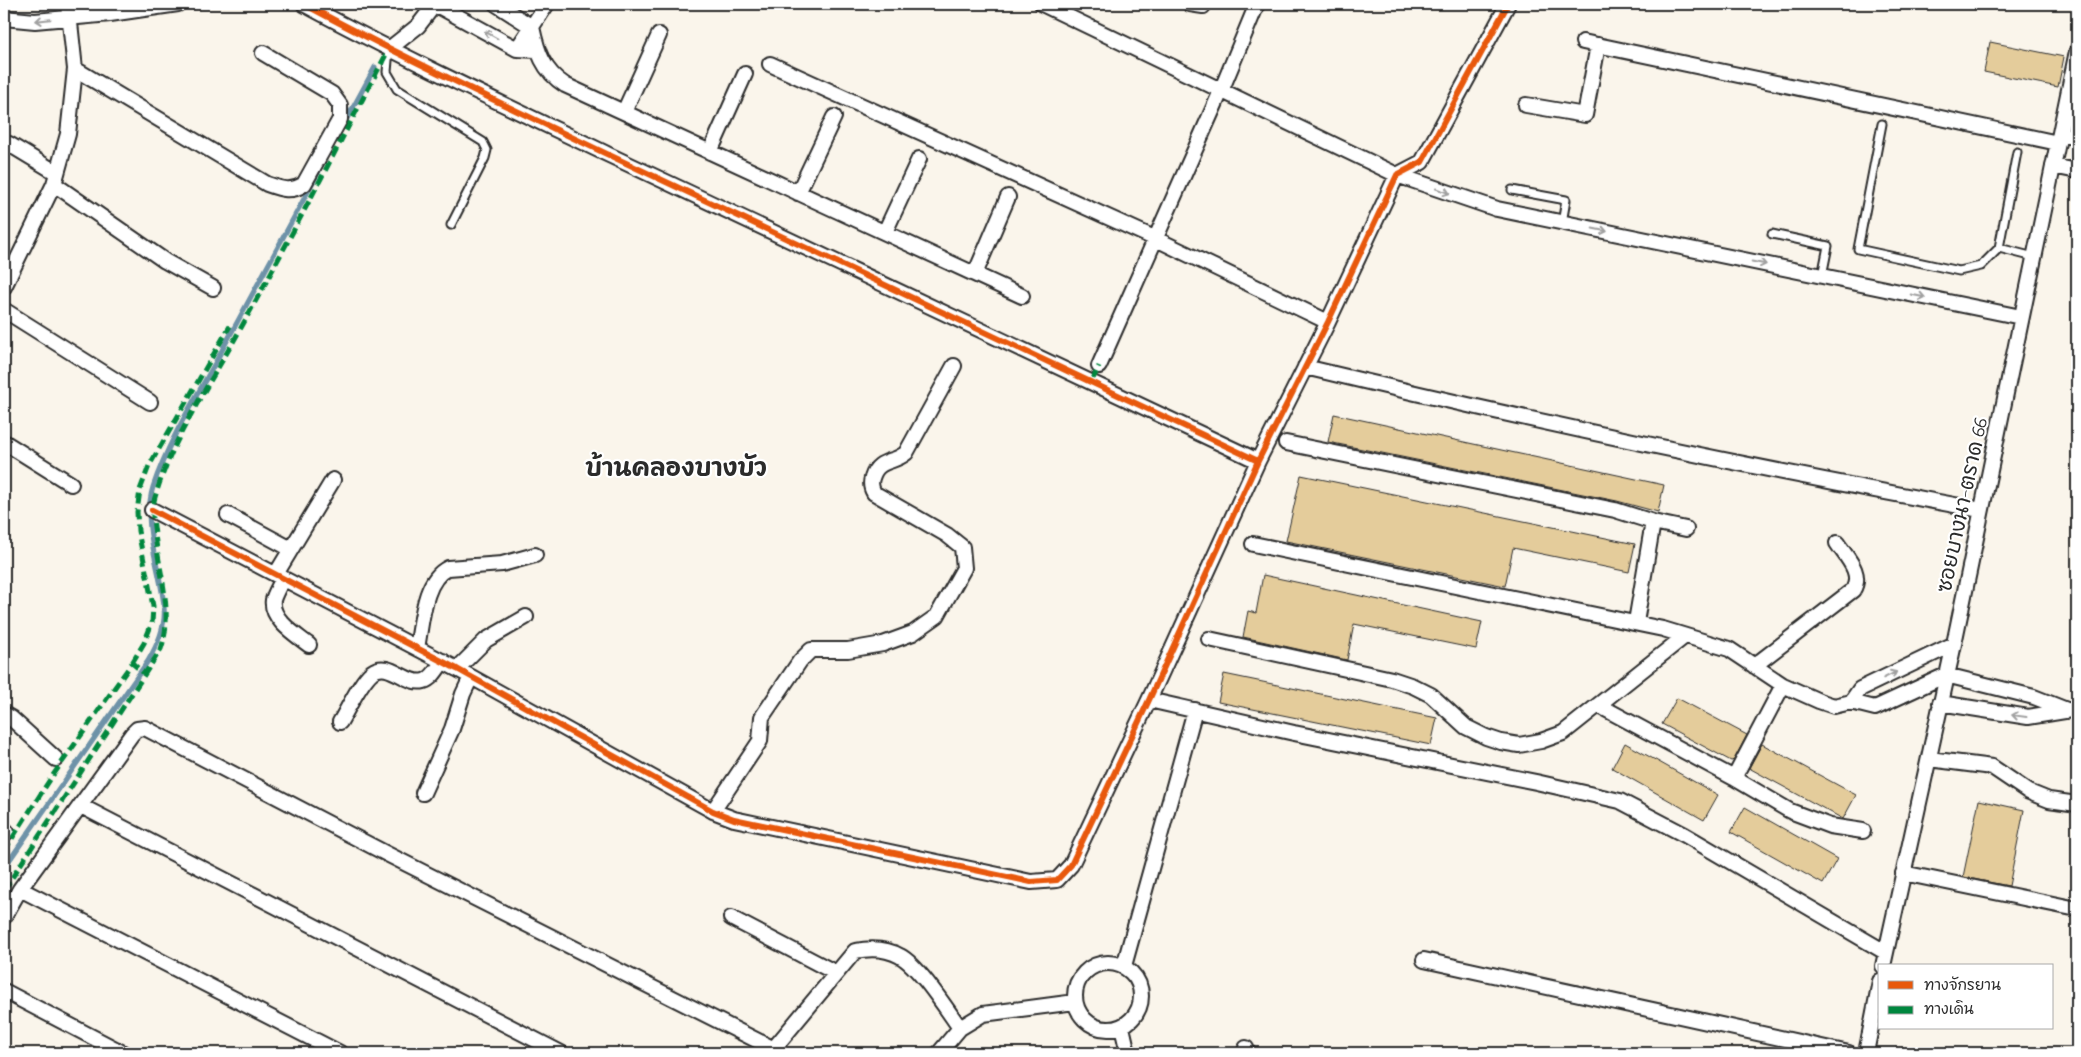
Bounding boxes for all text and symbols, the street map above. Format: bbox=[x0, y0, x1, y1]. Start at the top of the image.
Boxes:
one-way arrow bbox=[35, 15, 51, 25]
one-way arrow bbox=[484, 30, 499, 40]
one-way arrow bbox=[1435, 187, 1450, 196]
one-way arrow bbox=[1592, 226, 1608, 236]
one-way arrow bbox=[1751, 259, 1767, 268]
one-way arrow bbox=[1910, 292, 1926, 301]
street label: ซอยบางนา-ตราด 66 bbox=[1931, 415, 1997, 596]
district label: บ้านคลองบางบัว bbox=[585, 451, 767, 488]
one-way arrow bbox=[1882, 670, 1897, 679]
one-way arrow bbox=[2011, 711, 2027, 721]
legend bbox=[1878, 964, 2054, 1030]
text: ทางจักรยาน bbox=[1924, 975, 2001, 997]
text: ทางเดิน bbox=[1924, 999, 1974, 1021]

